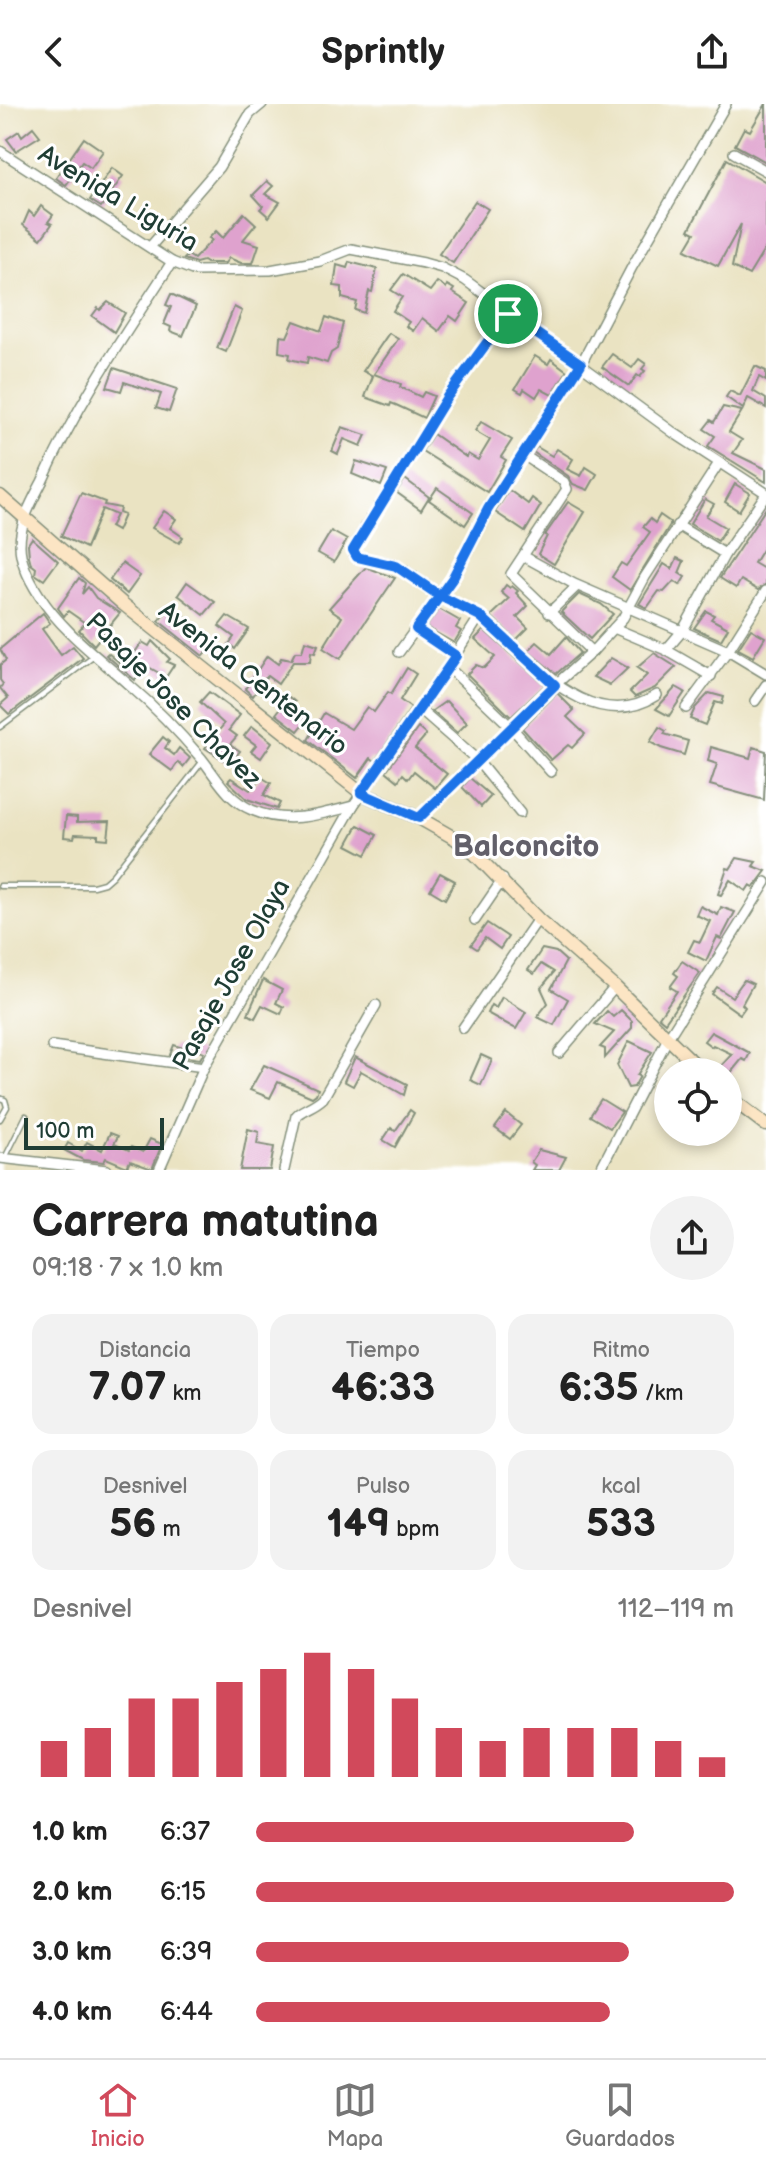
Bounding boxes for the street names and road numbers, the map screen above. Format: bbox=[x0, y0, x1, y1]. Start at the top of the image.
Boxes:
street label: Avenida Liguria bbox=[32, 139, 204, 259]
street label: Avenida Centenario bbox=[152, 596, 354, 762]
street label: Pasaje Jose Chavez bbox=[79, 607, 268, 796]
street label: Pasaje Jose Olaya bbox=[167, 874, 297, 1076]

